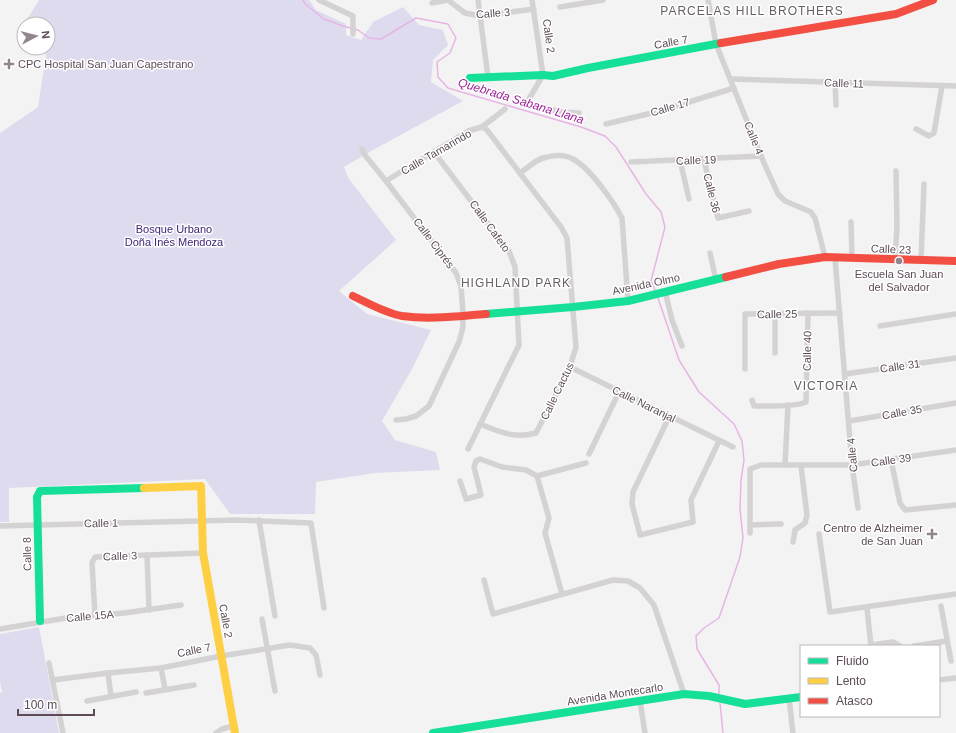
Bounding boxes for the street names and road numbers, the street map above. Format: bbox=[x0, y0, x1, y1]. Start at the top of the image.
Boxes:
street label: Calle 3 bbox=[475, 6, 511, 20]
street label: Calle 2 bbox=[541, 18, 557, 54]
street label: Calle 7 bbox=[653, 33, 689, 51]
street label: Calle 11 bbox=[824, 76, 864, 90]
street label: Calle 17 bbox=[649, 96, 691, 118]
street label: Calle 4 bbox=[742, 120, 766, 156]
street label: Calle Tamarindo bbox=[399, 127, 473, 177]
street label: Calle 19 bbox=[676, 153, 716, 167]
street label: Calle 36 bbox=[701, 172, 723, 214]
street label: Calle Cafeto bbox=[467, 198, 513, 254]
street label: Calle Ciprés bbox=[411, 215, 457, 271]
street label: Calle 23 bbox=[871, 242, 911, 256]
street label: Avenida Olmo bbox=[611, 271, 681, 297]
street label: Calle 25 bbox=[757, 308, 797, 320]
street label: Calle 40 bbox=[801, 331, 813, 371]
street label: Calle 31 bbox=[879, 357, 921, 375]
street label: Calle Cactus bbox=[538, 360, 576, 422]
street label: Calle Naranjal bbox=[610, 383, 678, 425]
street label: Calle 35 bbox=[881, 403, 923, 421]
street label: Calle 4 bbox=[845, 437, 859, 473]
street label: Calle 39 bbox=[870, 451, 912, 469]
street label: Calle 1 bbox=[84, 517, 118, 529]
street label: Calle 8 bbox=[21, 537, 33, 571]
street label: Calle 3 bbox=[103, 549, 137, 563]
street label: Calle 2 bbox=[217, 603, 235, 639]
street label: Calle 15A bbox=[66, 608, 115, 624]
street label: Calle 7 bbox=[176, 641, 212, 659]
street label: Avenida Montecarlo bbox=[566, 680, 664, 708]

